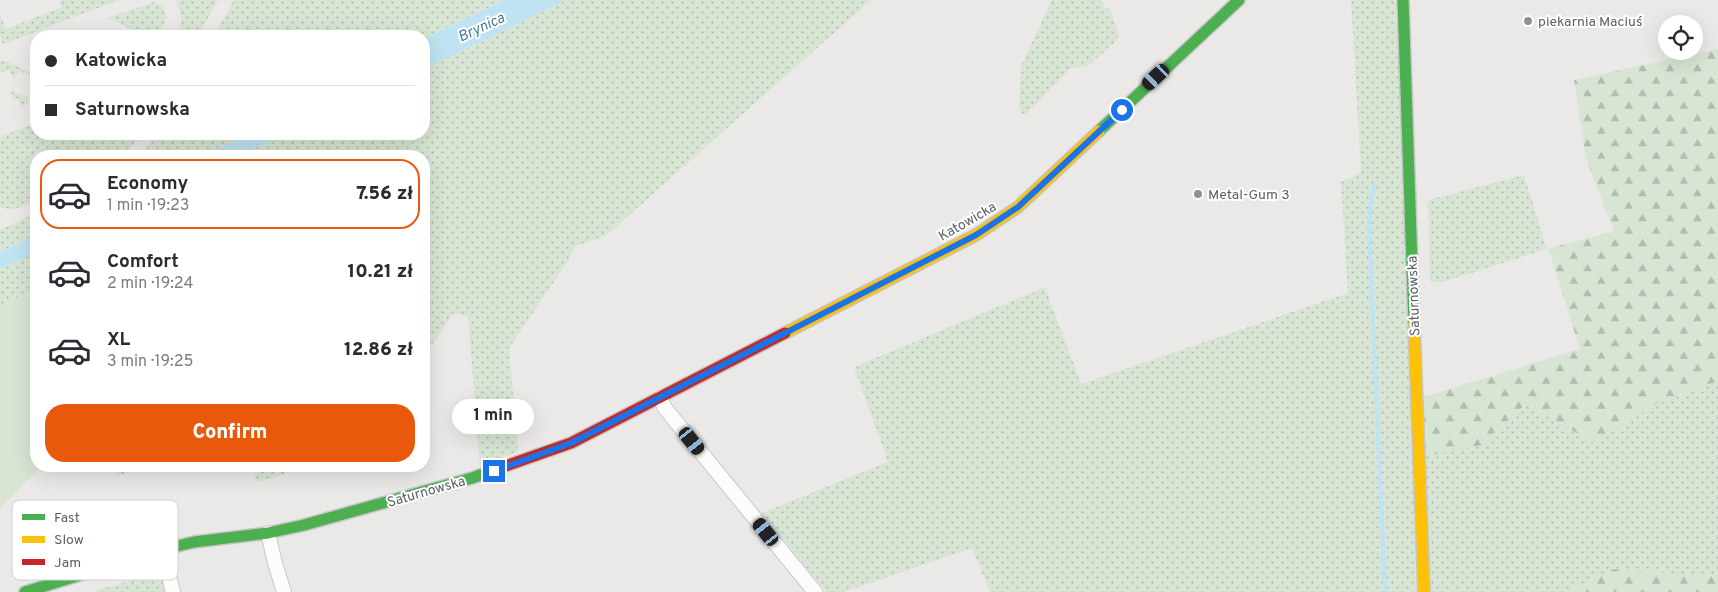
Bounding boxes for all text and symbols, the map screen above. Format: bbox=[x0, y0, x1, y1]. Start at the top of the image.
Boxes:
water label: Brynica bbox=[455, 9, 508, 47]
place label: piekarnia Maciuś bbox=[1538, 14, 1643, 31]
marker: piekarnia Maciuś bbox=[1522, 15, 1534, 27]
map controls bbox=[1658, 15, 1703, 60]
button: locate bbox=[1658, 15, 1703, 60]
text: Katowicka bbox=[75, 49, 167, 73]
car bbox=[1139, 61, 1172, 93]
text: Saturnowska bbox=[75, 98, 190, 122]
route start bbox=[1111, 99, 1133, 121]
icon: car bbox=[47, 172, 92, 217]
text: Economy bbox=[107, 172, 188, 196]
text: 7.56 zł bbox=[356, 182, 413, 206]
place label: Metal-Gum 3 bbox=[1208, 187, 1290, 204]
marker: Metal-Gum 3 bbox=[1192, 188, 1204, 200]
text: 1 min · 19:23 bbox=[107, 196, 189, 216]
street label: Katowicka bbox=[936, 199, 1000, 246]
icon: car bbox=[47, 250, 92, 295]
text: Comfort bbox=[107, 250, 179, 274]
street label: Saturnowska bbox=[1405, 255, 1424, 337]
text: 10.21 zł bbox=[347, 260, 413, 284]
text: 2 min · 19:24 bbox=[107, 274, 193, 294]
icon: car bbox=[47, 328, 92, 373]
text: XL bbox=[107, 328, 130, 352]
text: 12.86 zł bbox=[344, 338, 413, 362]
text: 3 min · 19:25 bbox=[107, 352, 193, 372]
callout: 1 min bbox=[453, 398, 535, 434]
button: Confirm bbox=[45, 404, 415, 462]
text: 1 min bbox=[473, 406, 513, 426]
car bbox=[676, 425, 707, 457]
route end bbox=[483, 460, 505, 482]
street label: Saturnowska bbox=[385, 473, 467, 512]
legend bbox=[12, 500, 178, 580]
text: Fast bbox=[54, 510, 80, 527]
car bbox=[750, 516, 781, 548]
text: Slow bbox=[54, 532, 84, 549]
text: Jam bbox=[54, 555, 81, 572]

